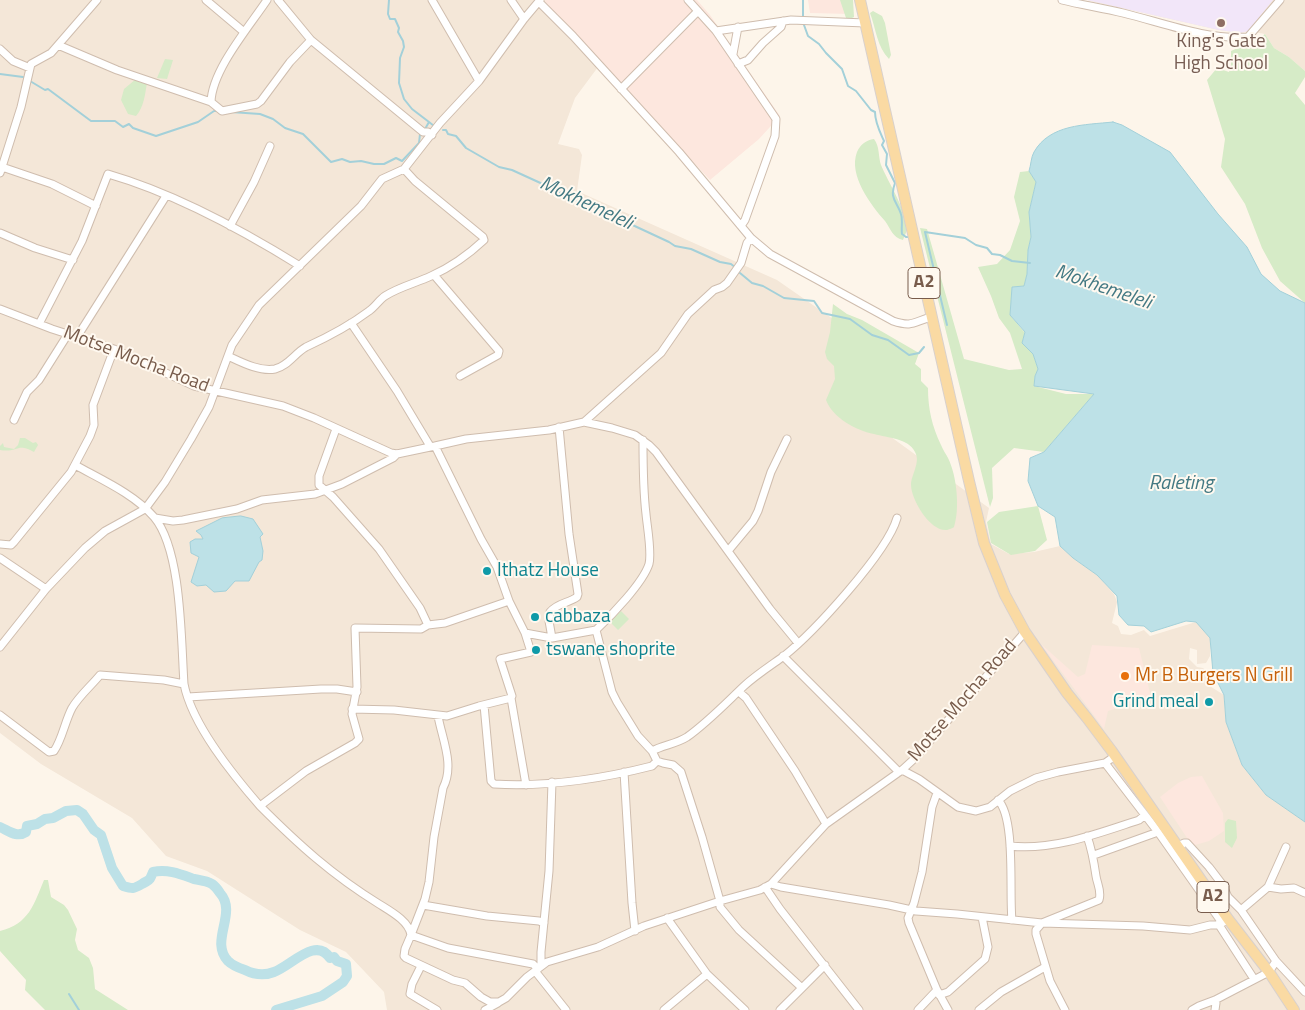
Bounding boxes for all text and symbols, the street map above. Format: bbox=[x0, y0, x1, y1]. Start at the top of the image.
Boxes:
marker: King's Gate High School bbox=[1215, 17, 1227, 29]
place label: King's Gate High School bbox=[1174, 31, 1268, 75]
water label: Mokhemeleli bbox=[536, 172, 636, 236]
water label: Mokhemeleli bbox=[1052, 260, 1154, 316]
road number: A2 bbox=[908, 268, 940, 298]
street label: Motse Mocha Road bbox=[60, 322, 212, 398]
water label: Raleting bbox=[1149, 472, 1213, 496]
place label: Ithatz House bbox=[497, 560, 599, 582]
marker: Ithatz House bbox=[481, 565, 493, 577]
place label: cabbaza bbox=[545, 606, 610, 628]
marker: cabbaza bbox=[529, 611, 541, 623]
street label: Motse Mocha Road bbox=[904, 635, 1022, 767]
place label: tswane shoprite bbox=[546, 639, 675, 661]
marker: tswane shoprite bbox=[530, 644, 542, 656]
place label: Mr B Burgers N Grill bbox=[1135, 665, 1293, 687]
marker: Mr B Burgers N Grill bbox=[1119, 670, 1131, 682]
place label: Grind meal bbox=[1113, 691, 1199, 713]
marker: Grind meal bbox=[1203, 696, 1215, 708]
road number: A2 bbox=[1197, 882, 1229, 912]

